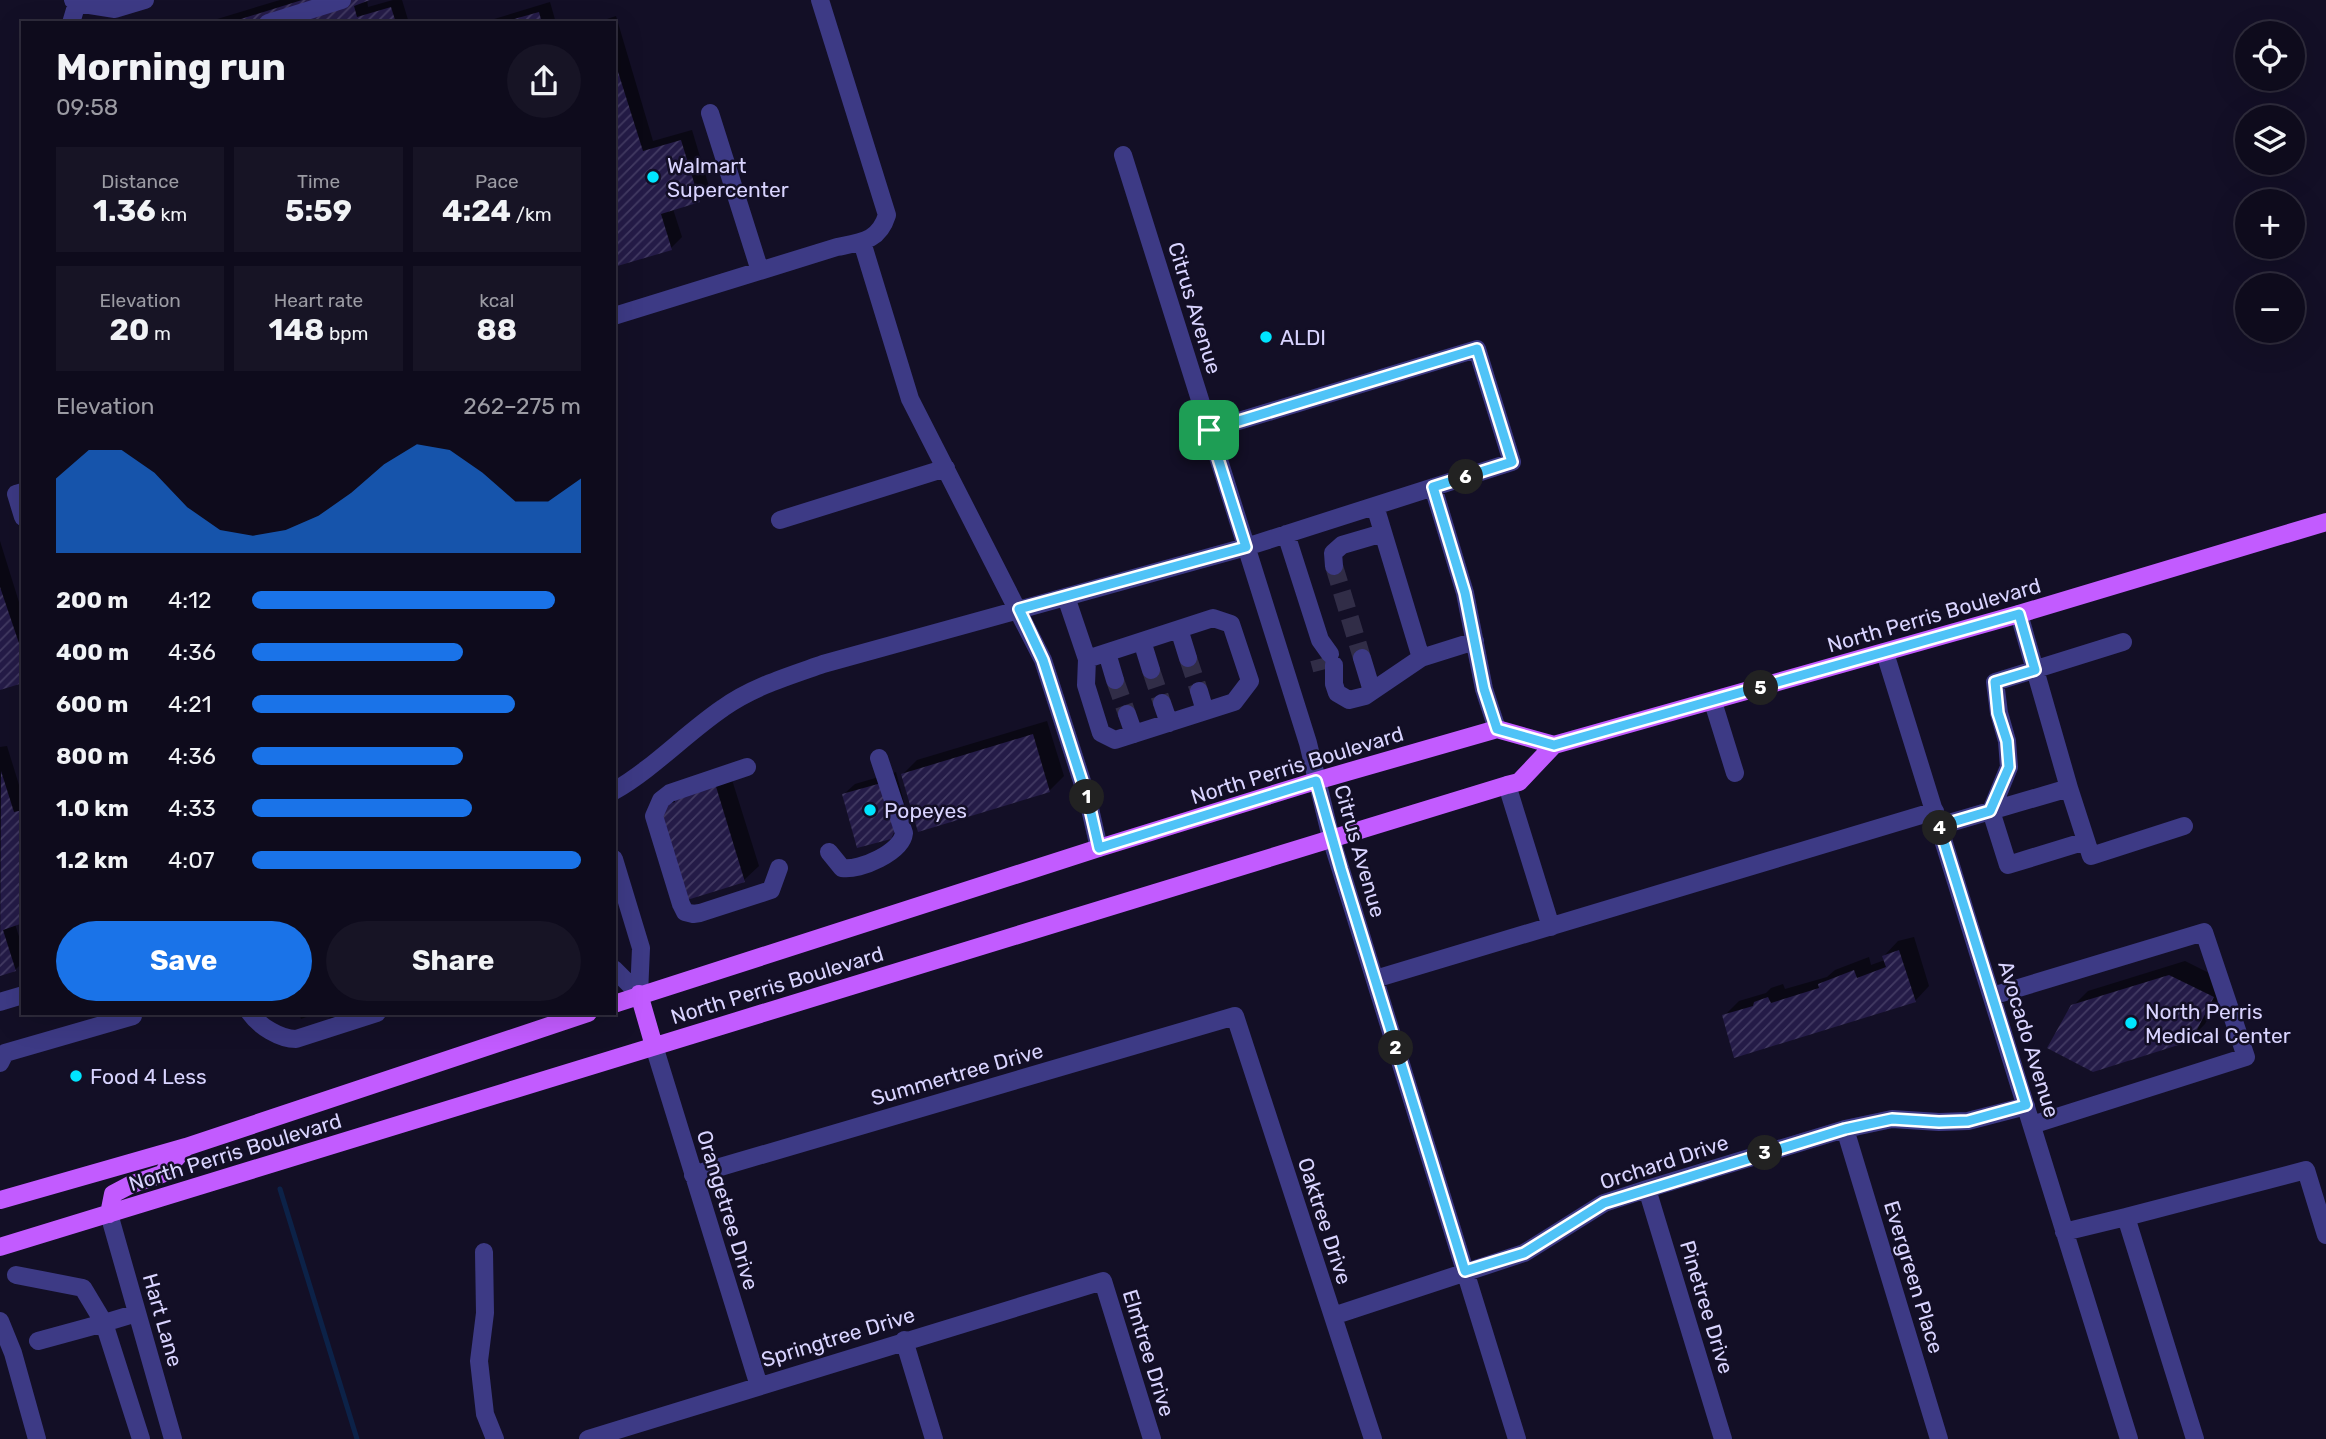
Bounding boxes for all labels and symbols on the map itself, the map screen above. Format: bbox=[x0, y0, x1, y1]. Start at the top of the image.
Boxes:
place label: Walmart Supercenter bbox=[667, 153, 789, 202]
marker: Walmart Supercenter bbox=[645, 169, 661, 185]
street label: Citrus Avenue bbox=[1163, 239, 1227, 377]
place label: ALDI bbox=[1280, 325, 1326, 350]
marker: ALDI bbox=[1258, 329, 1274, 345]
pin bbox=[1179, 400, 1239, 460]
pin: 6 bbox=[1448, 460, 1484, 494]
street label: North Perris Boulevard bbox=[1824, 573, 2044, 657]
pin: 5 bbox=[1744, 670, 1778, 706]
street label: North Perris Boulevard bbox=[1188, 721, 1406, 809]
pin: 1 bbox=[1070, 780, 1104, 814]
street label: Citrus Avenue bbox=[1329, 782, 1391, 920]
place label: Popeyes bbox=[884, 798, 967, 823]
marker: Popeyes bbox=[862, 802, 878, 818]
pin: 4 bbox=[1923, 810, 1958, 846]
street label: North Perris Boulevard bbox=[668, 941, 886, 1029]
street label: Avocado Avenue bbox=[1993, 958, 2065, 1120]
place label: North Perris Medical Center bbox=[2145, 999, 2291, 1048]
marker: North Perris Medical Center bbox=[2123, 1015, 2139, 1031]
pin: 2 bbox=[1378, 1030, 1414, 1066]
street label: Summertree Drive bbox=[868, 1037, 1046, 1111]
place label: Food 4 Less bbox=[90, 1064, 207, 1089]
marker: Food 4 Less bbox=[68, 1068, 84, 1084]
street label: North Perris Boulevard bbox=[126, 1108, 344, 1196]
street label: Orangetree Drive bbox=[692, 1127, 764, 1293]
street label: Orchard Drive bbox=[1596, 1129, 1732, 1195]
pin: 3 bbox=[1748, 1136, 1782, 1170]
street label: Oaktree Drive bbox=[1293, 1154, 1357, 1288]
street label: Evergreen Place bbox=[1879, 1198, 1949, 1356]
street label: Pinetree Drive bbox=[1675, 1237, 1739, 1377]
street label: Hart Lane bbox=[138, 1270, 188, 1370]
street label: Elmtree Drive bbox=[1118, 1286, 1180, 1420]
street label: Springtree Drive bbox=[758, 1302, 918, 1372]

